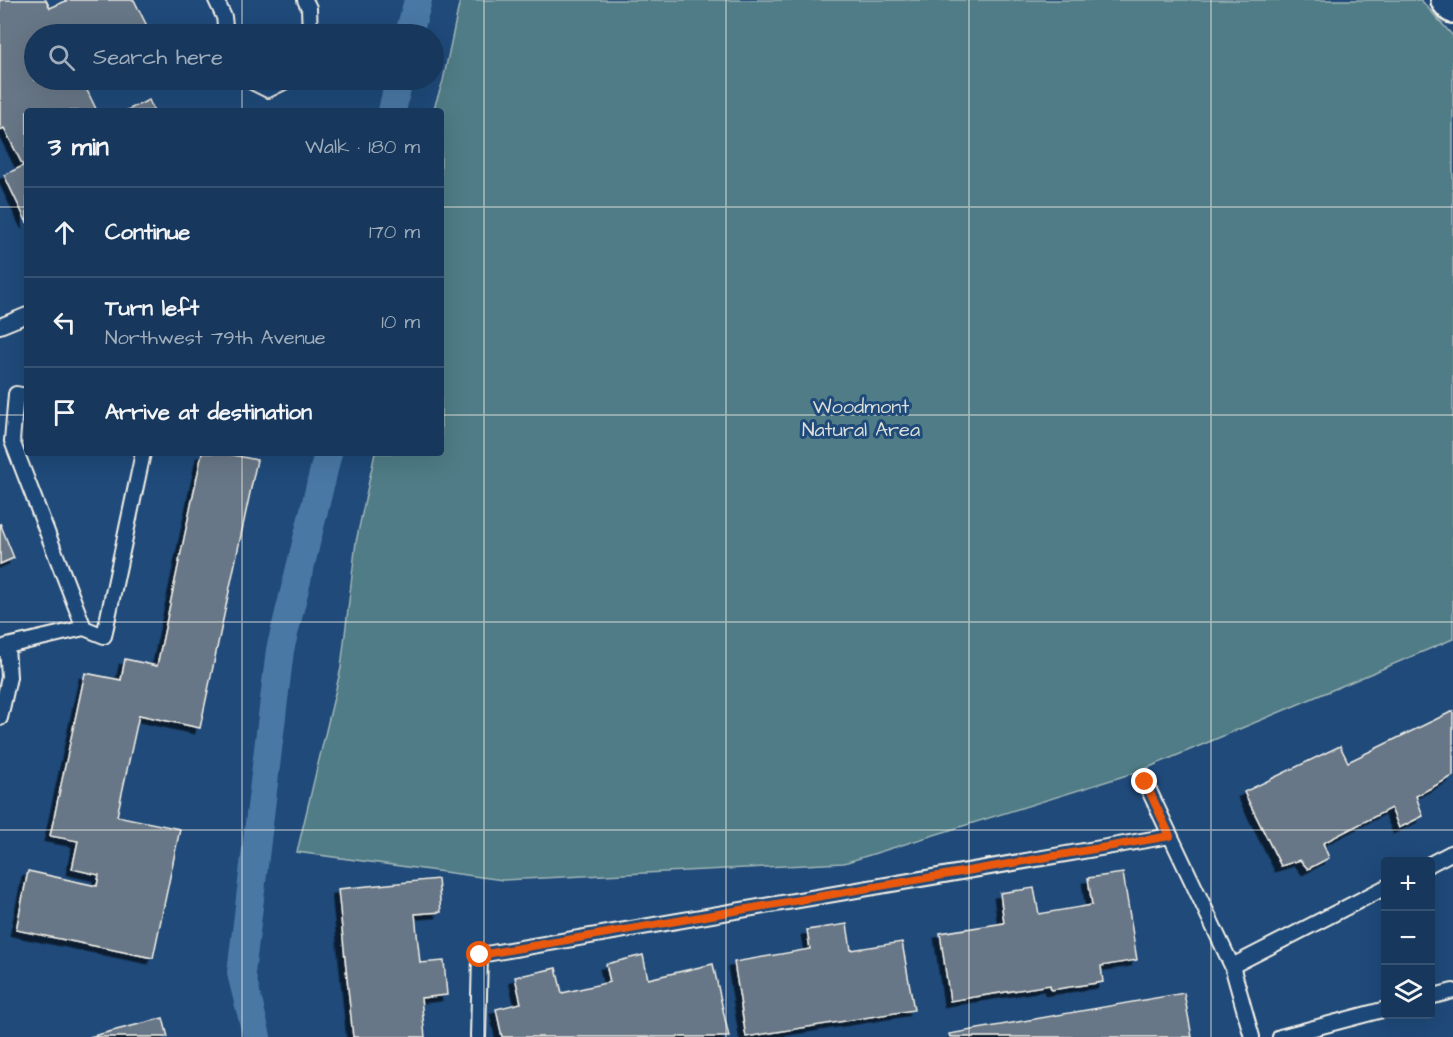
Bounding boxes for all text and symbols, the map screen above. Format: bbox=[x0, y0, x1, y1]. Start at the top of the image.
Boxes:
search box bbox=[24, 24, 444, 90]
icon: search bbox=[45, 41, 78, 74]
text: Search here bbox=[93, 42, 223, 73]
text: 3 min bbox=[48, 129, 109, 165]
text: Walk · 180 m bbox=[305, 133, 420, 161]
icon: ahead bbox=[48, 216, 81, 249]
text: Continue bbox=[105, 217, 190, 248]
text: 170 m bbox=[369, 218, 420, 246]
text: Turn left bbox=[105, 293, 199, 324]
icon: left bbox=[48, 306, 81, 339]
text: 10 m bbox=[381, 308, 420, 336]
text: Northwest 79th Avenue bbox=[105, 324, 326, 352]
park label: Woodmont Natural Area bbox=[802, 393, 920, 444]
icon: arrive bbox=[48, 396, 81, 429]
text: Arrive at destination bbox=[105, 397, 312, 428]
route end bbox=[1131, 768, 1157, 794]
map controls bbox=[1381, 857, 1435, 1019]
button: + bbox=[1381, 857, 1435, 911]
button: − bbox=[1381, 911, 1435, 965]
route start bbox=[466, 941, 492, 967]
button: layers bbox=[1381, 965, 1435, 1019]

